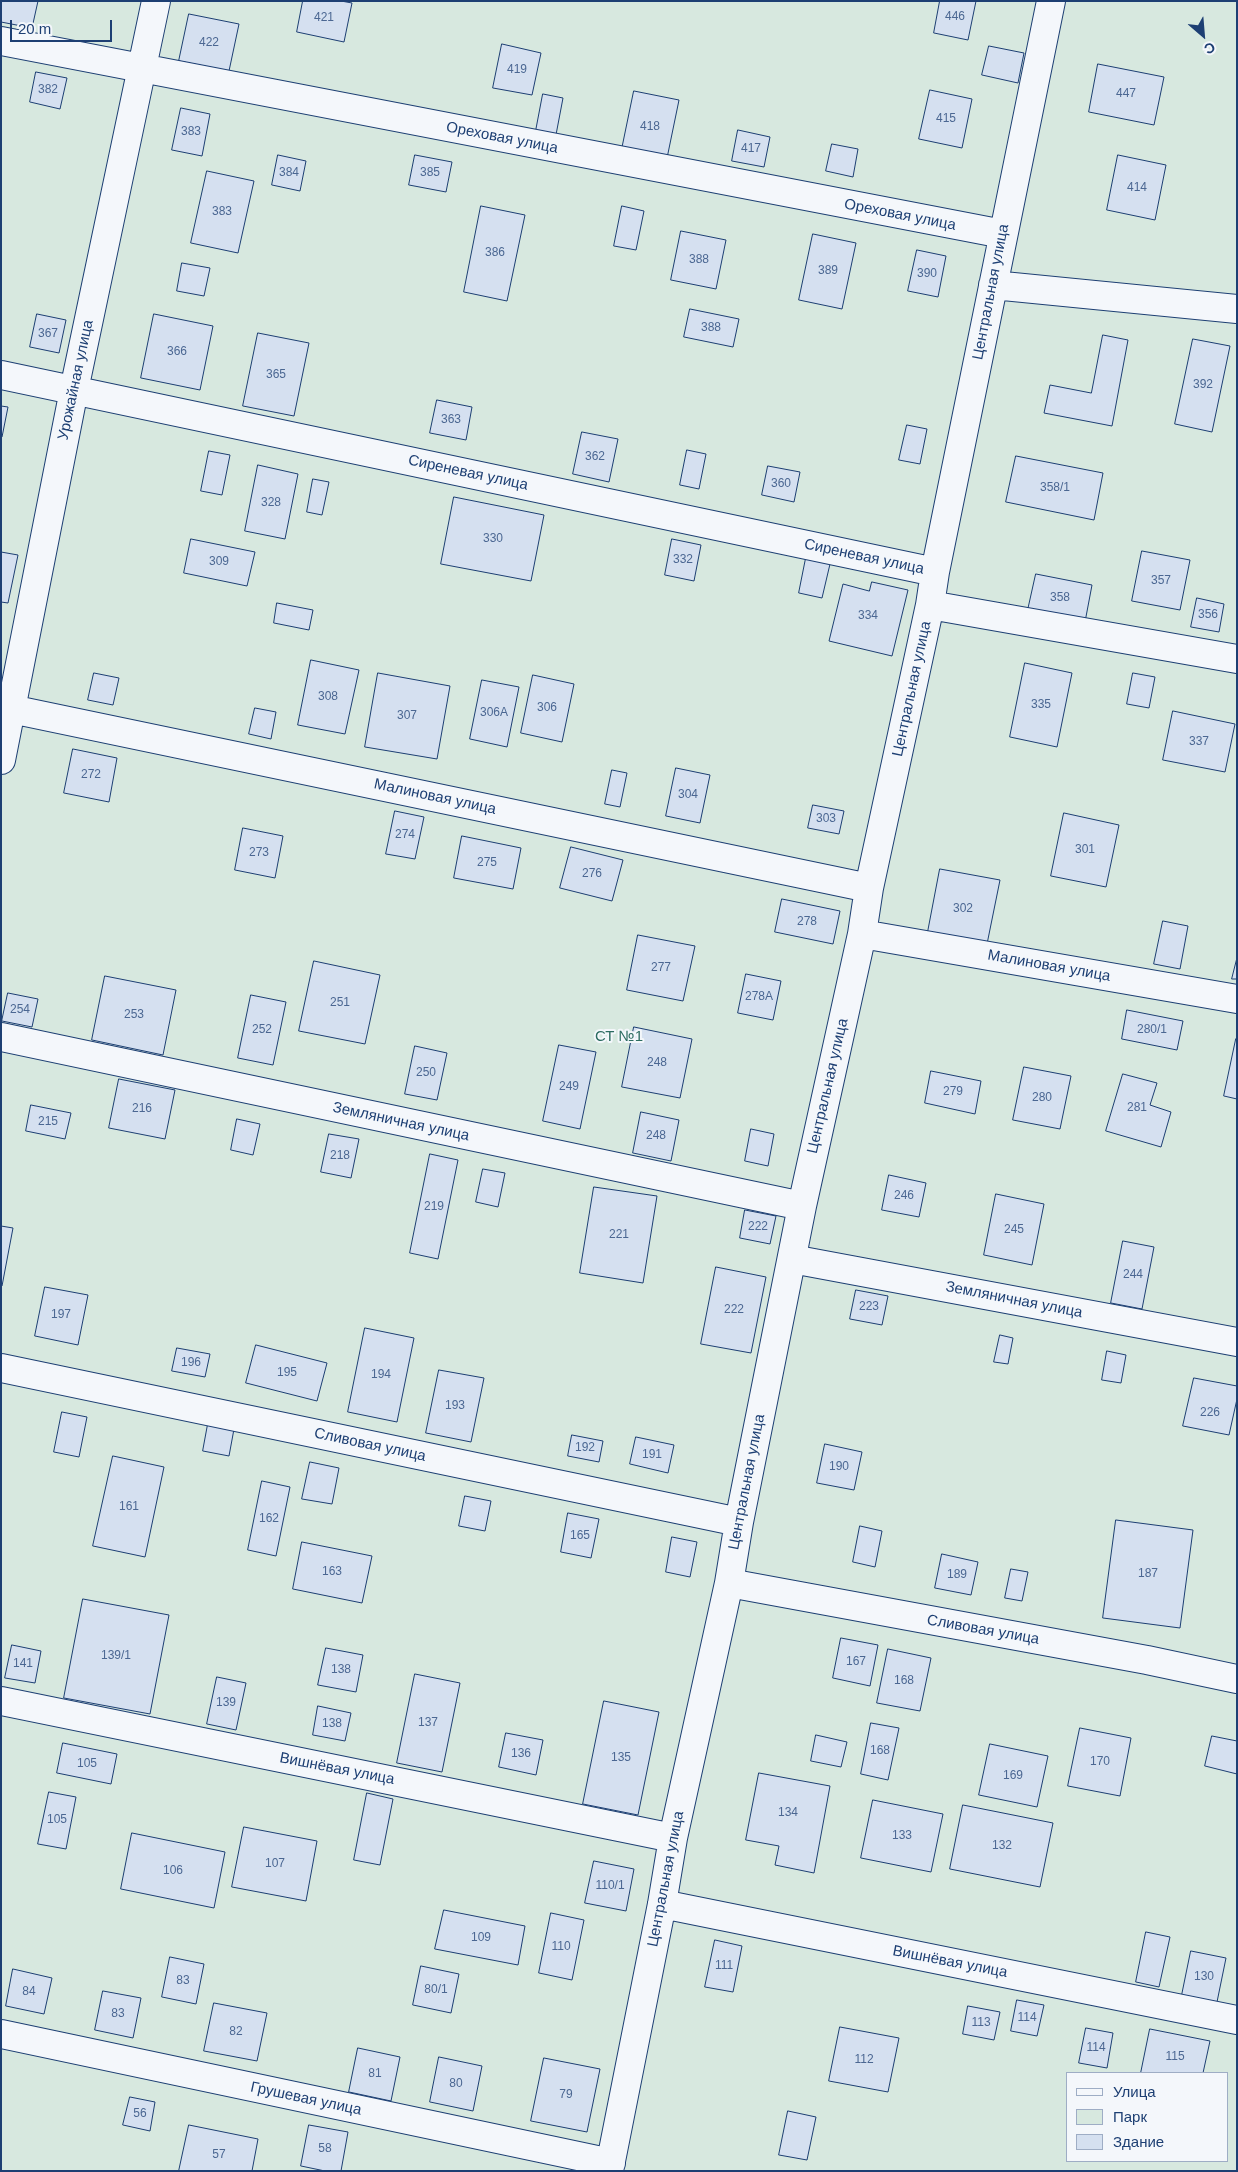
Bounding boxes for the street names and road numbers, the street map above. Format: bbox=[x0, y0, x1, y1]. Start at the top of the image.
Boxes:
street label: Ореховая улица bbox=[445, 118, 559, 158]
street label: Ореховая улица bbox=[843, 195, 957, 235]
street label: Центральная улица bbox=[969, 223, 1013, 361]
street label: Урожайная улица bbox=[54, 318, 98, 442]
street label: Сиреневая улица bbox=[406, 451, 530, 495]
street label: Сиреневая улица bbox=[802, 535, 926, 579]
street label: Центральная улица bbox=[889, 620, 935, 758]
street label: Малиновая улица bbox=[372, 775, 498, 819]
street label: Малиновая улица bbox=[986, 946, 1112, 986]
street label: Центральная улица bbox=[804, 1017, 852, 1155]
street label: Земляничная улица bbox=[331, 1099, 471, 1145]
street label: Земляничная улица bbox=[944, 1278, 1084, 1322]
street label: Центральная улица bbox=[725, 1413, 769, 1551]
street label: Сливовая улица bbox=[312, 1424, 428, 1466]
street label: Сливовая улица bbox=[925, 1611, 1041, 1649]
street label: Вишнёвая улица bbox=[278, 1749, 396, 1789]
street label: Центральная улица bbox=[644, 1810, 688, 1948]
street label: Вишнёвая улица bbox=[891, 1942, 1009, 1982]
street label: Грушевая улица bbox=[249, 2078, 363, 2120]

